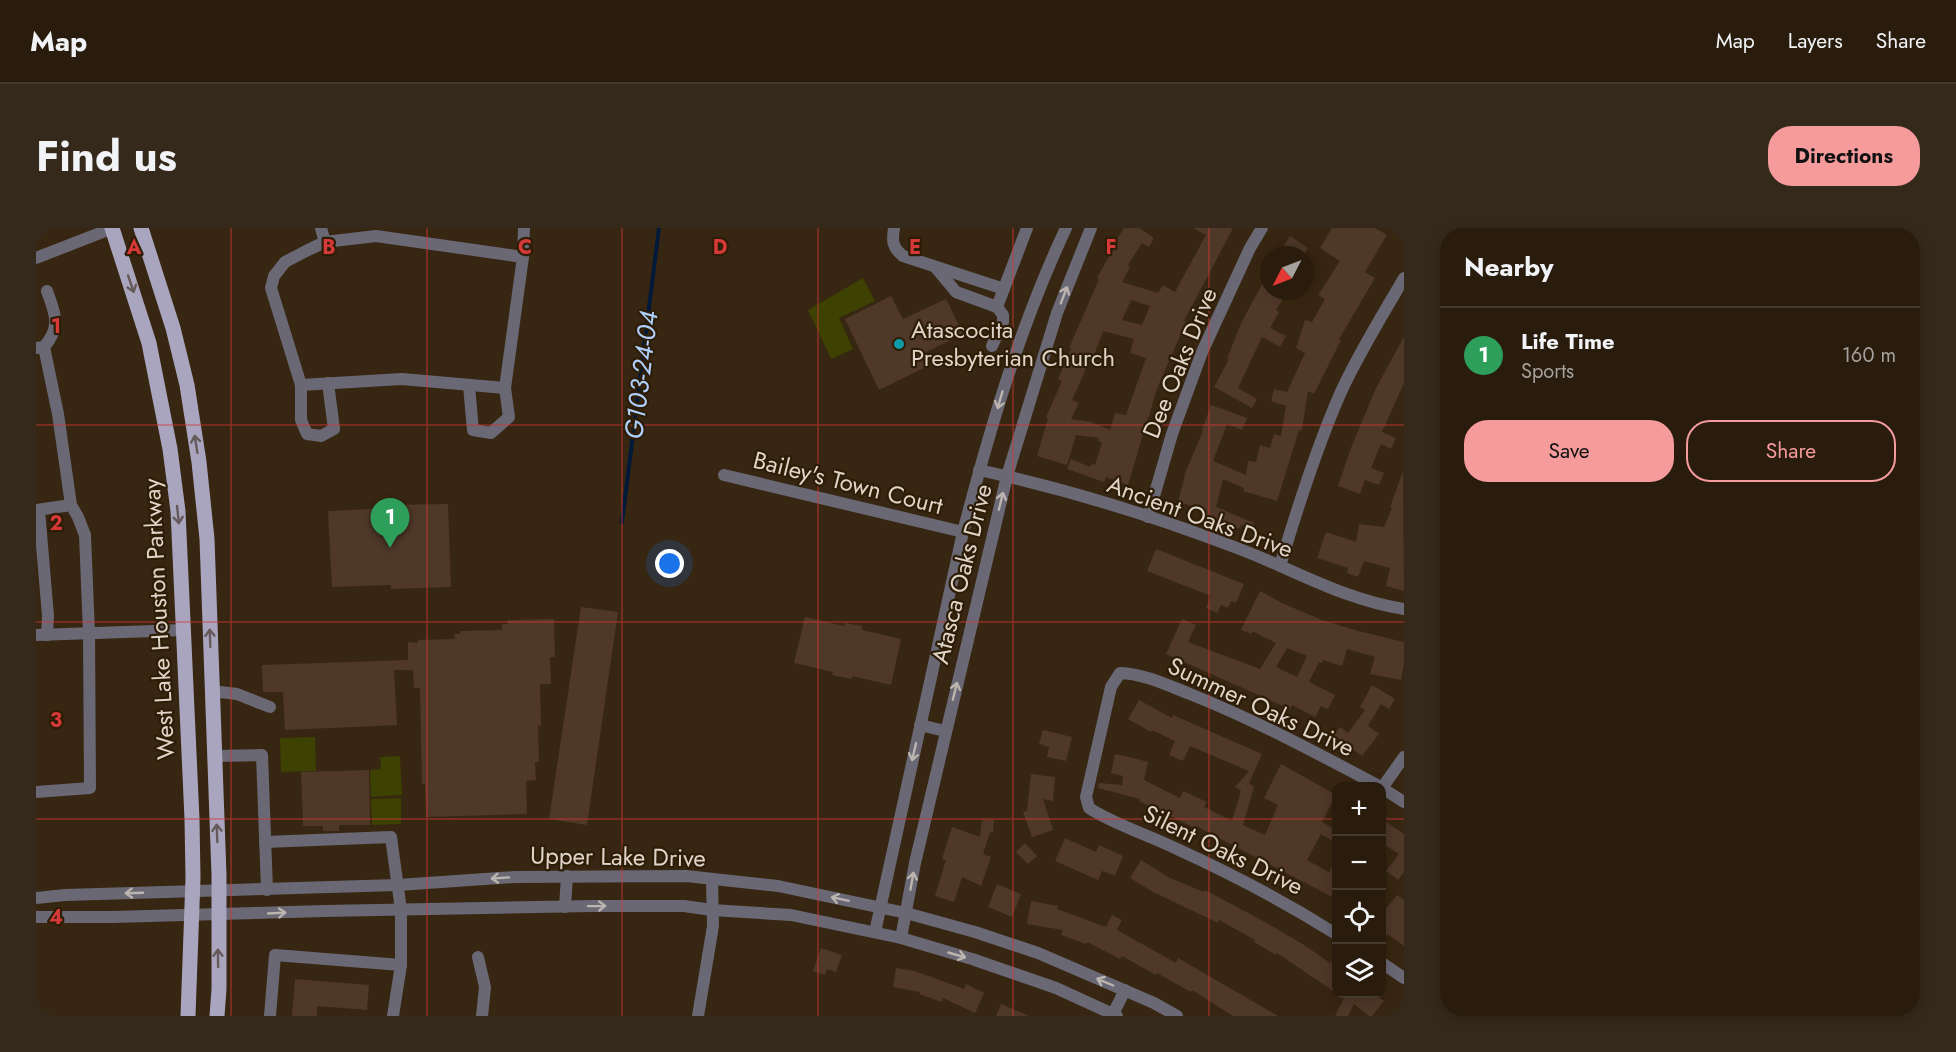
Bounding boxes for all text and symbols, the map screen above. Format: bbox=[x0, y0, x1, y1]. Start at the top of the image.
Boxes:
text: Map bbox=[30, 21, 87, 62]
text: Map bbox=[1716, 26, 1755, 56]
text: Layers bbox=[1788, 26, 1843, 56]
text: Share bbox=[1876, 26, 1926, 56]
text: Find us bbox=[36, 126, 177, 187]
button: Directions bbox=[1768, 126, 1920, 186]
text: A bbox=[126, 233, 142, 262]
text: B bbox=[322, 233, 336, 262]
text: C bbox=[518, 233, 532, 262]
text: D bbox=[713, 233, 727, 262]
text: E bbox=[909, 233, 921, 262]
text: F bbox=[1105, 233, 1117, 262]
north arrow bbox=[1260, 246, 1314, 300]
text: Nearby bbox=[1464, 248, 1553, 286]
one-way arrow bbox=[126, 274, 137, 293]
street label: Dee Oaks Drive bbox=[1133, 282, 1226, 443]
one-way arrow bbox=[1059, 286, 1070, 304]
water label: G103-24-04 bbox=[614, 308, 668, 442]
text: 1 bbox=[51, 312, 61, 341]
place label: Atascocita Presbyterian Church bbox=[911, 312, 1115, 375]
text: Life Time bbox=[1521, 325, 1615, 357]
marker: Atascocita Presbyterian Church bbox=[892, 337, 906, 351]
text: 1 bbox=[1478, 341, 1489, 370]
text: 160 m bbox=[1842, 341, 1896, 370]
text: Sports bbox=[1521, 357, 1574, 386]
one-way arrow bbox=[994, 390, 1005, 409]
button: Save bbox=[1464, 420, 1674, 482]
button: Share bbox=[1686, 420, 1896, 482]
one-way arrow bbox=[191, 434, 202, 454]
street label: Bailey's Town Court bbox=[750, 442, 947, 523]
street label: Ancient Oaks Drive bbox=[1102, 467, 1298, 566]
street label: West Lake Houston Parkway bbox=[134, 477, 183, 761]
street label: Atasca Oaks Drive bbox=[922, 480, 1001, 668]
one-way arrow bbox=[995, 492, 1007, 511]
pin: 1 bbox=[370, 498, 410, 548]
one-way arrow bbox=[173, 505, 184, 525]
text: 2 bbox=[49, 509, 63, 538]
your location bbox=[655, 549, 684, 578]
one-way arrow bbox=[205, 628, 216, 648]
street label: Summer Oaks Drive bbox=[1162, 648, 1360, 765]
one-way arrow bbox=[950, 681, 962, 700]
text: 3 bbox=[50, 706, 62, 735]
one-way arrow bbox=[908, 743, 920, 762]
map controls bbox=[1332, 782, 1386, 998]
button: + bbox=[1332, 782, 1386, 836]
street label: Silent Oaks Drive bbox=[1137, 796, 1309, 903]
one-way arrow bbox=[212, 823, 223, 843]
button: − bbox=[1332, 836, 1386, 890]
street label: Upper Lake Drive bbox=[530, 837, 706, 876]
one-way arrow bbox=[906, 871, 917, 891]
one-way arrow bbox=[490, 873, 510, 884]
one-way arrow bbox=[125, 887, 145, 899]
button: locate bbox=[1332, 890, 1386, 944]
one-way arrow bbox=[830, 893, 849, 905]
one-way arrow bbox=[587, 900, 607, 912]
text: 4 bbox=[49, 903, 63, 932]
one-way arrow bbox=[266, 908, 286, 919]
button: layers bbox=[1332, 944, 1386, 998]
one-way arrow bbox=[213, 948, 224, 968]
one-way arrow bbox=[947, 950, 966, 961]
one-way arrow bbox=[1097, 976, 1115, 987]

